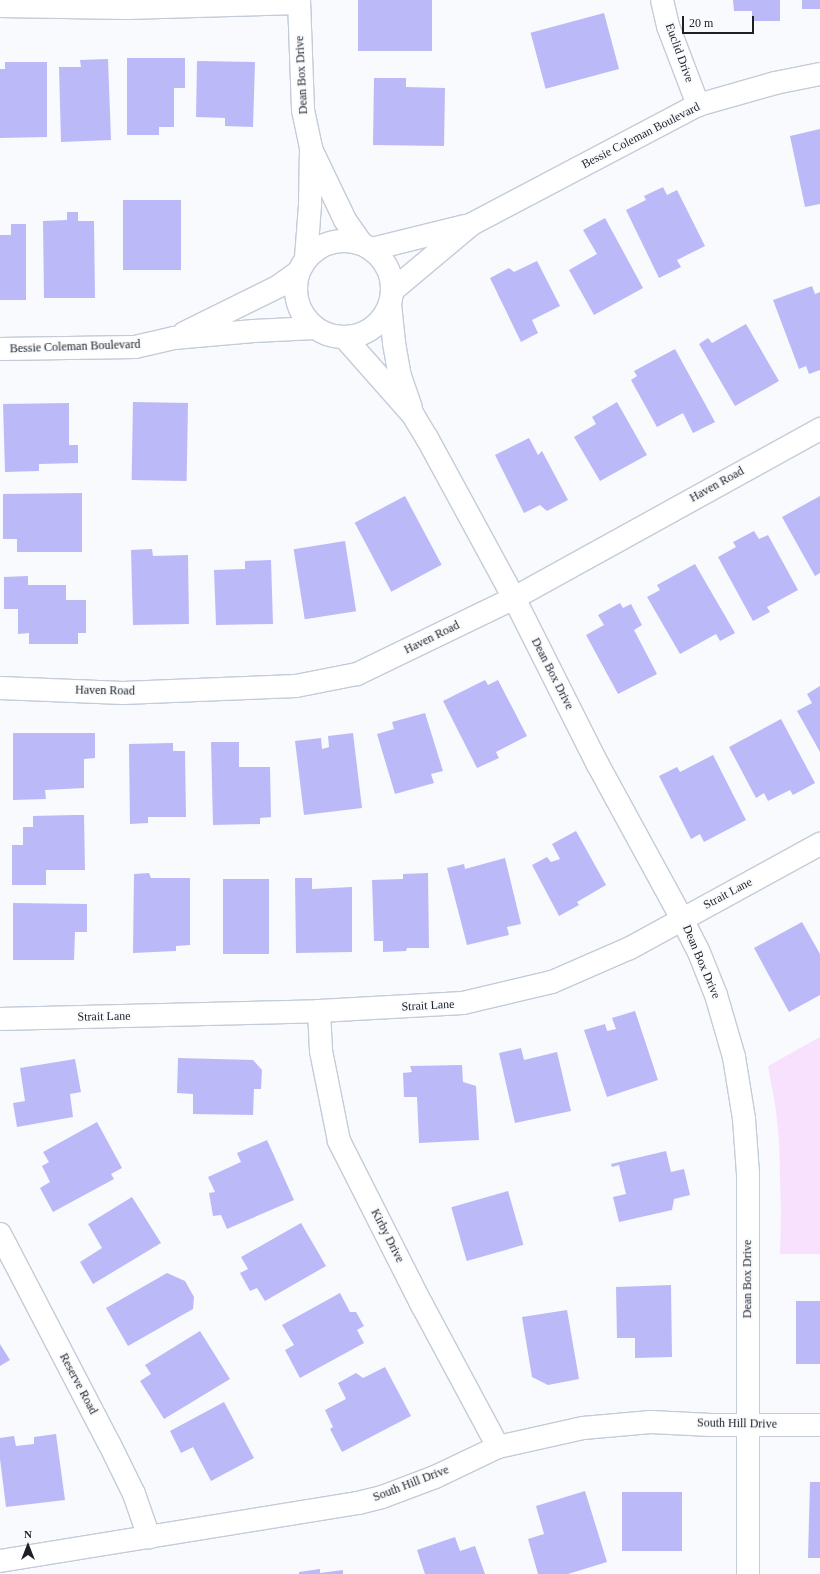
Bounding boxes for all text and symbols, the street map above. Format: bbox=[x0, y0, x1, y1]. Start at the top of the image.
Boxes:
scale bar bbox=[684, 8, 756, 34]
text: 20 m bbox=[689, 16, 713, 30]
street label: Euclid Drive bbox=[662, 22, 696, 84]
street label: Dean Box Drive bbox=[293, 35, 311, 115]
street label: Bessie Coleman Boulevard bbox=[580, 100, 702, 172]
street label: Bessie Coleman Boulevard bbox=[9, 338, 141, 356]
street label: Haven Road bbox=[687, 464, 747, 506]
street label: Haven Road bbox=[402, 618, 462, 658]
street label: Dean Box Drive bbox=[528, 636, 576, 712]
street label: Haven Road bbox=[75, 683, 135, 699]
street label: Strait Lane bbox=[701, 875, 755, 913]
street label: Dean Box Drive bbox=[679, 923, 723, 1001]
street label: Strait Lane bbox=[401, 997, 455, 1015]
street label: Strait Lane bbox=[77, 1009, 131, 1025]
street label: Kirby Drive bbox=[367, 1207, 407, 1265]
street label: Dean Box Drive bbox=[741, 1240, 755, 1318]
street label: Reserve Road bbox=[56, 1351, 100, 1417]
street label: South Hill Drive bbox=[697, 1416, 777, 1432]
street label: South Hill Drive bbox=[371, 1463, 451, 1505]
north arrow bbox=[8, 1526, 48, 1566]
text: N bbox=[24, 1528, 32, 1540]

